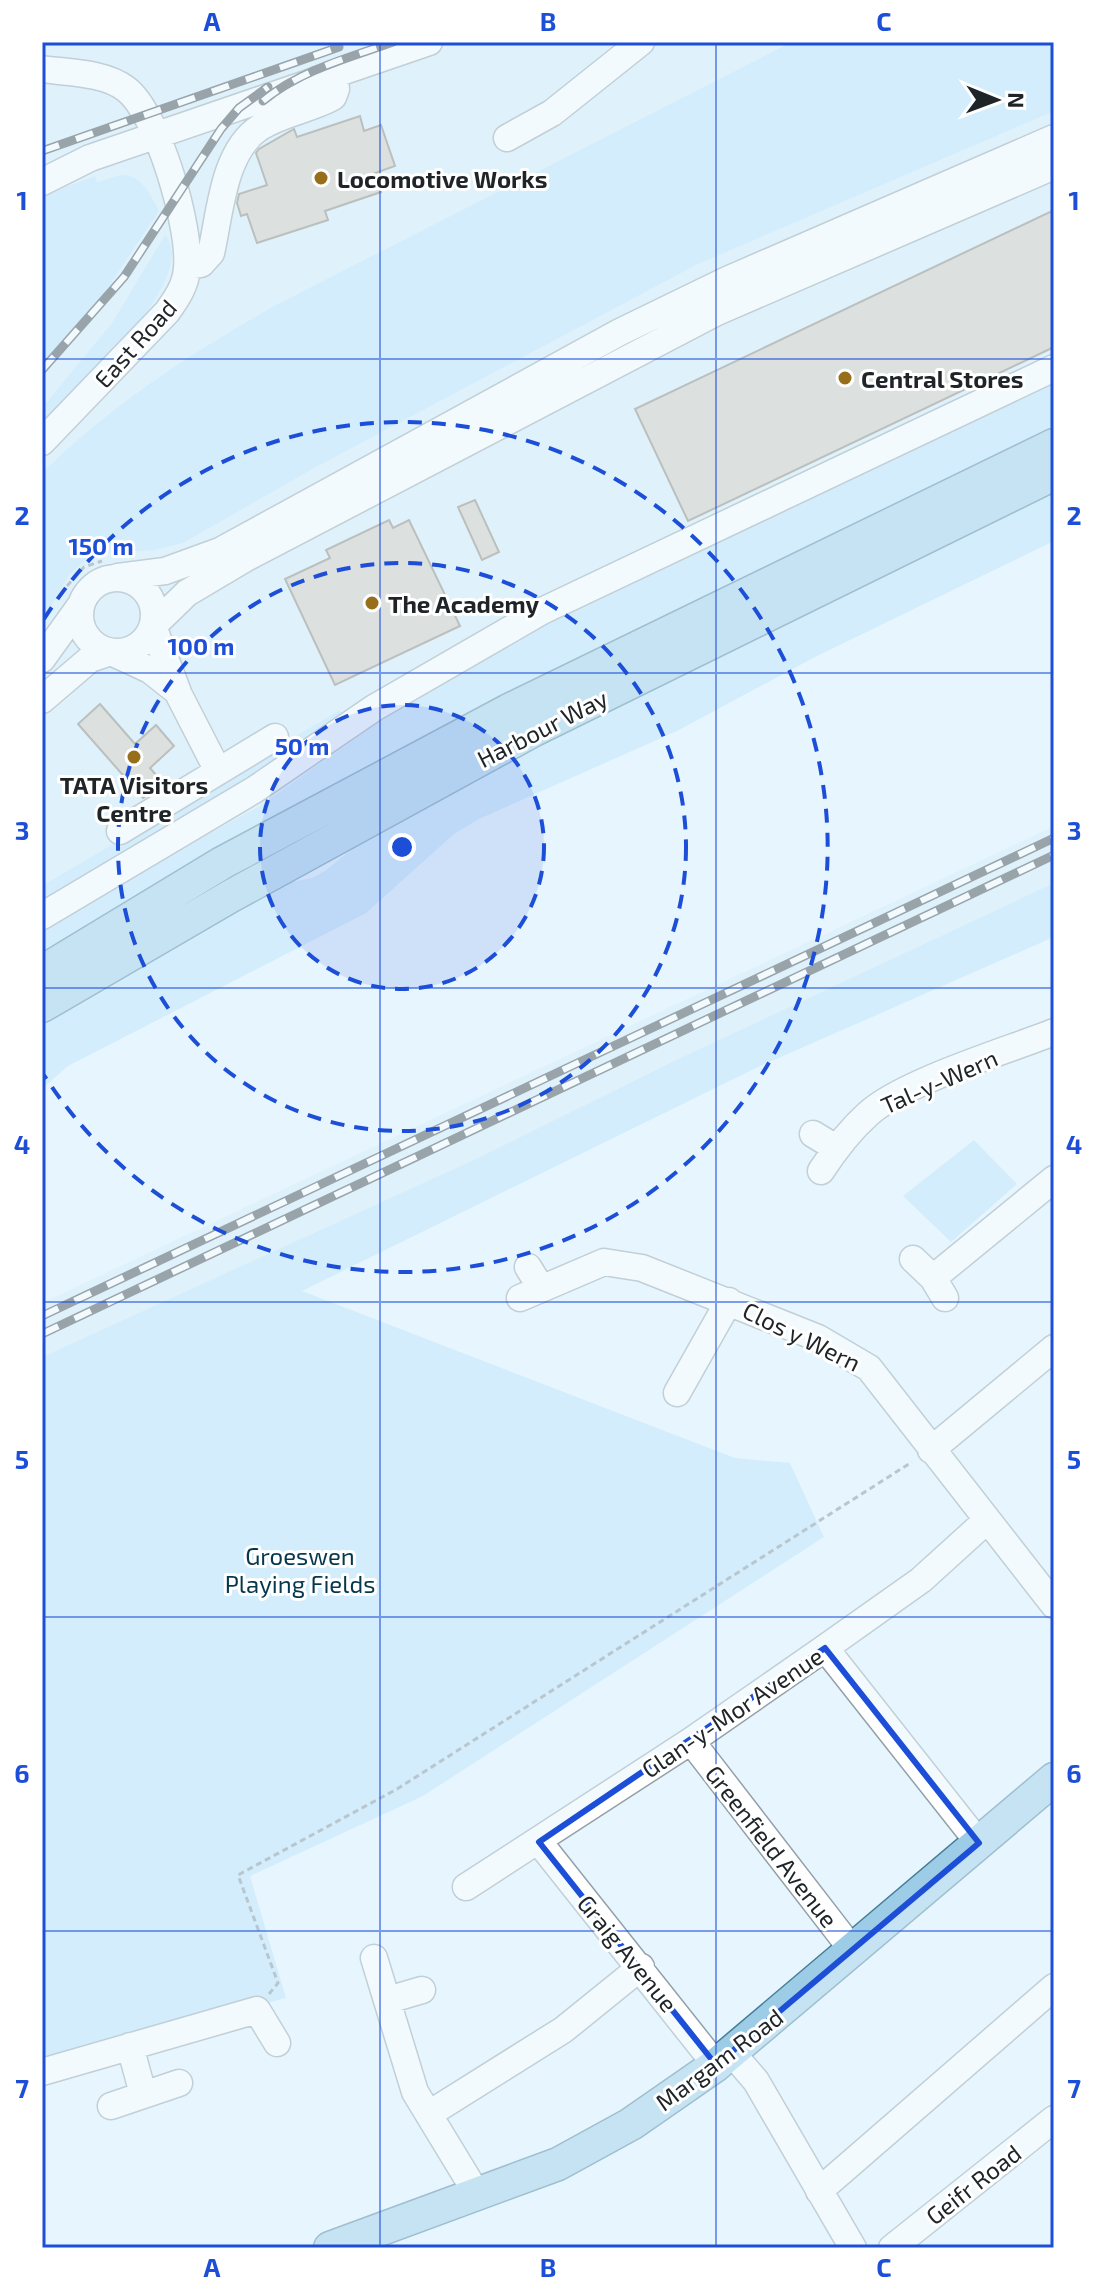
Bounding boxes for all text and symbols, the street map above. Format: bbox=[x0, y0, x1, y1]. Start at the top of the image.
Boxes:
text: A bbox=[204, 5, 221, 36]
text: B bbox=[540, 5, 556, 36]
text: C bbox=[876, 5, 892, 36]
north arrow bbox=[956, 60, 1036, 140]
text: N bbox=[1004, 92, 1030, 109]
place label: Locomotive Works bbox=[337, 164, 547, 193]
marker: Locomotive Works bbox=[312, 169, 330, 187]
text: 1 bbox=[16, 184, 28, 215]
text: 1 bbox=[1068, 184, 1080, 215]
street label: East Road bbox=[88, 293, 182, 393]
place label: Central Stores bbox=[861, 364, 1024, 393]
marker: Central Stores bbox=[836, 369, 854, 387]
text: 2 bbox=[14, 499, 30, 530]
text: 2 bbox=[1066, 499, 1082, 530]
text: 150 m bbox=[68, 531, 134, 560]
place label: The Academy bbox=[388, 589, 540, 618]
marker: The Academy bbox=[363, 594, 381, 612]
text: 100 m bbox=[168, 631, 234, 660]
street label: Harbour Way bbox=[472, 683, 612, 773]
text: 50 m bbox=[275, 731, 329, 760]
marker: TATA Visitors Centre bbox=[125, 748, 143, 766]
place label: TATA Visitors Centre bbox=[60, 770, 208, 827]
text: 3 bbox=[15, 814, 29, 845]
text: 3 bbox=[1067, 814, 1081, 845]
centre of rings bbox=[388, 833, 416, 861]
street label: Tal-y-Wern bbox=[876, 1042, 1002, 1120]
text: 4 bbox=[14, 1128, 30, 1159]
text: 4 bbox=[1066, 1128, 1082, 1159]
street label: Clos y Wern bbox=[738, 1295, 866, 1377]
text: 5 bbox=[15, 1443, 29, 1474]
text: 5 bbox=[1067, 1443, 1081, 1474]
park label: Groeswen Playing Fields bbox=[225, 1541, 375, 1598]
street label: Glan-y-Mor Avenue bbox=[636, 1641, 828, 1783]
text: 6 bbox=[14, 1757, 30, 1788]
text: 6 bbox=[1066, 1757, 1082, 1788]
street label: Greenfield Avenue bbox=[700, 1759, 844, 1933]
street label: Graig Avenue bbox=[572, 1889, 684, 2017]
street label: Margam Road bbox=[650, 2002, 788, 2116]
text: 7 bbox=[15, 2072, 29, 2103]
text: 7 bbox=[1067, 2072, 1081, 2103]
street label: Geifr Road bbox=[920, 2138, 1026, 2230]
text: A bbox=[204, 2251, 221, 2282]
text: B bbox=[540, 2251, 556, 2282]
text: C bbox=[876, 2251, 892, 2282]

